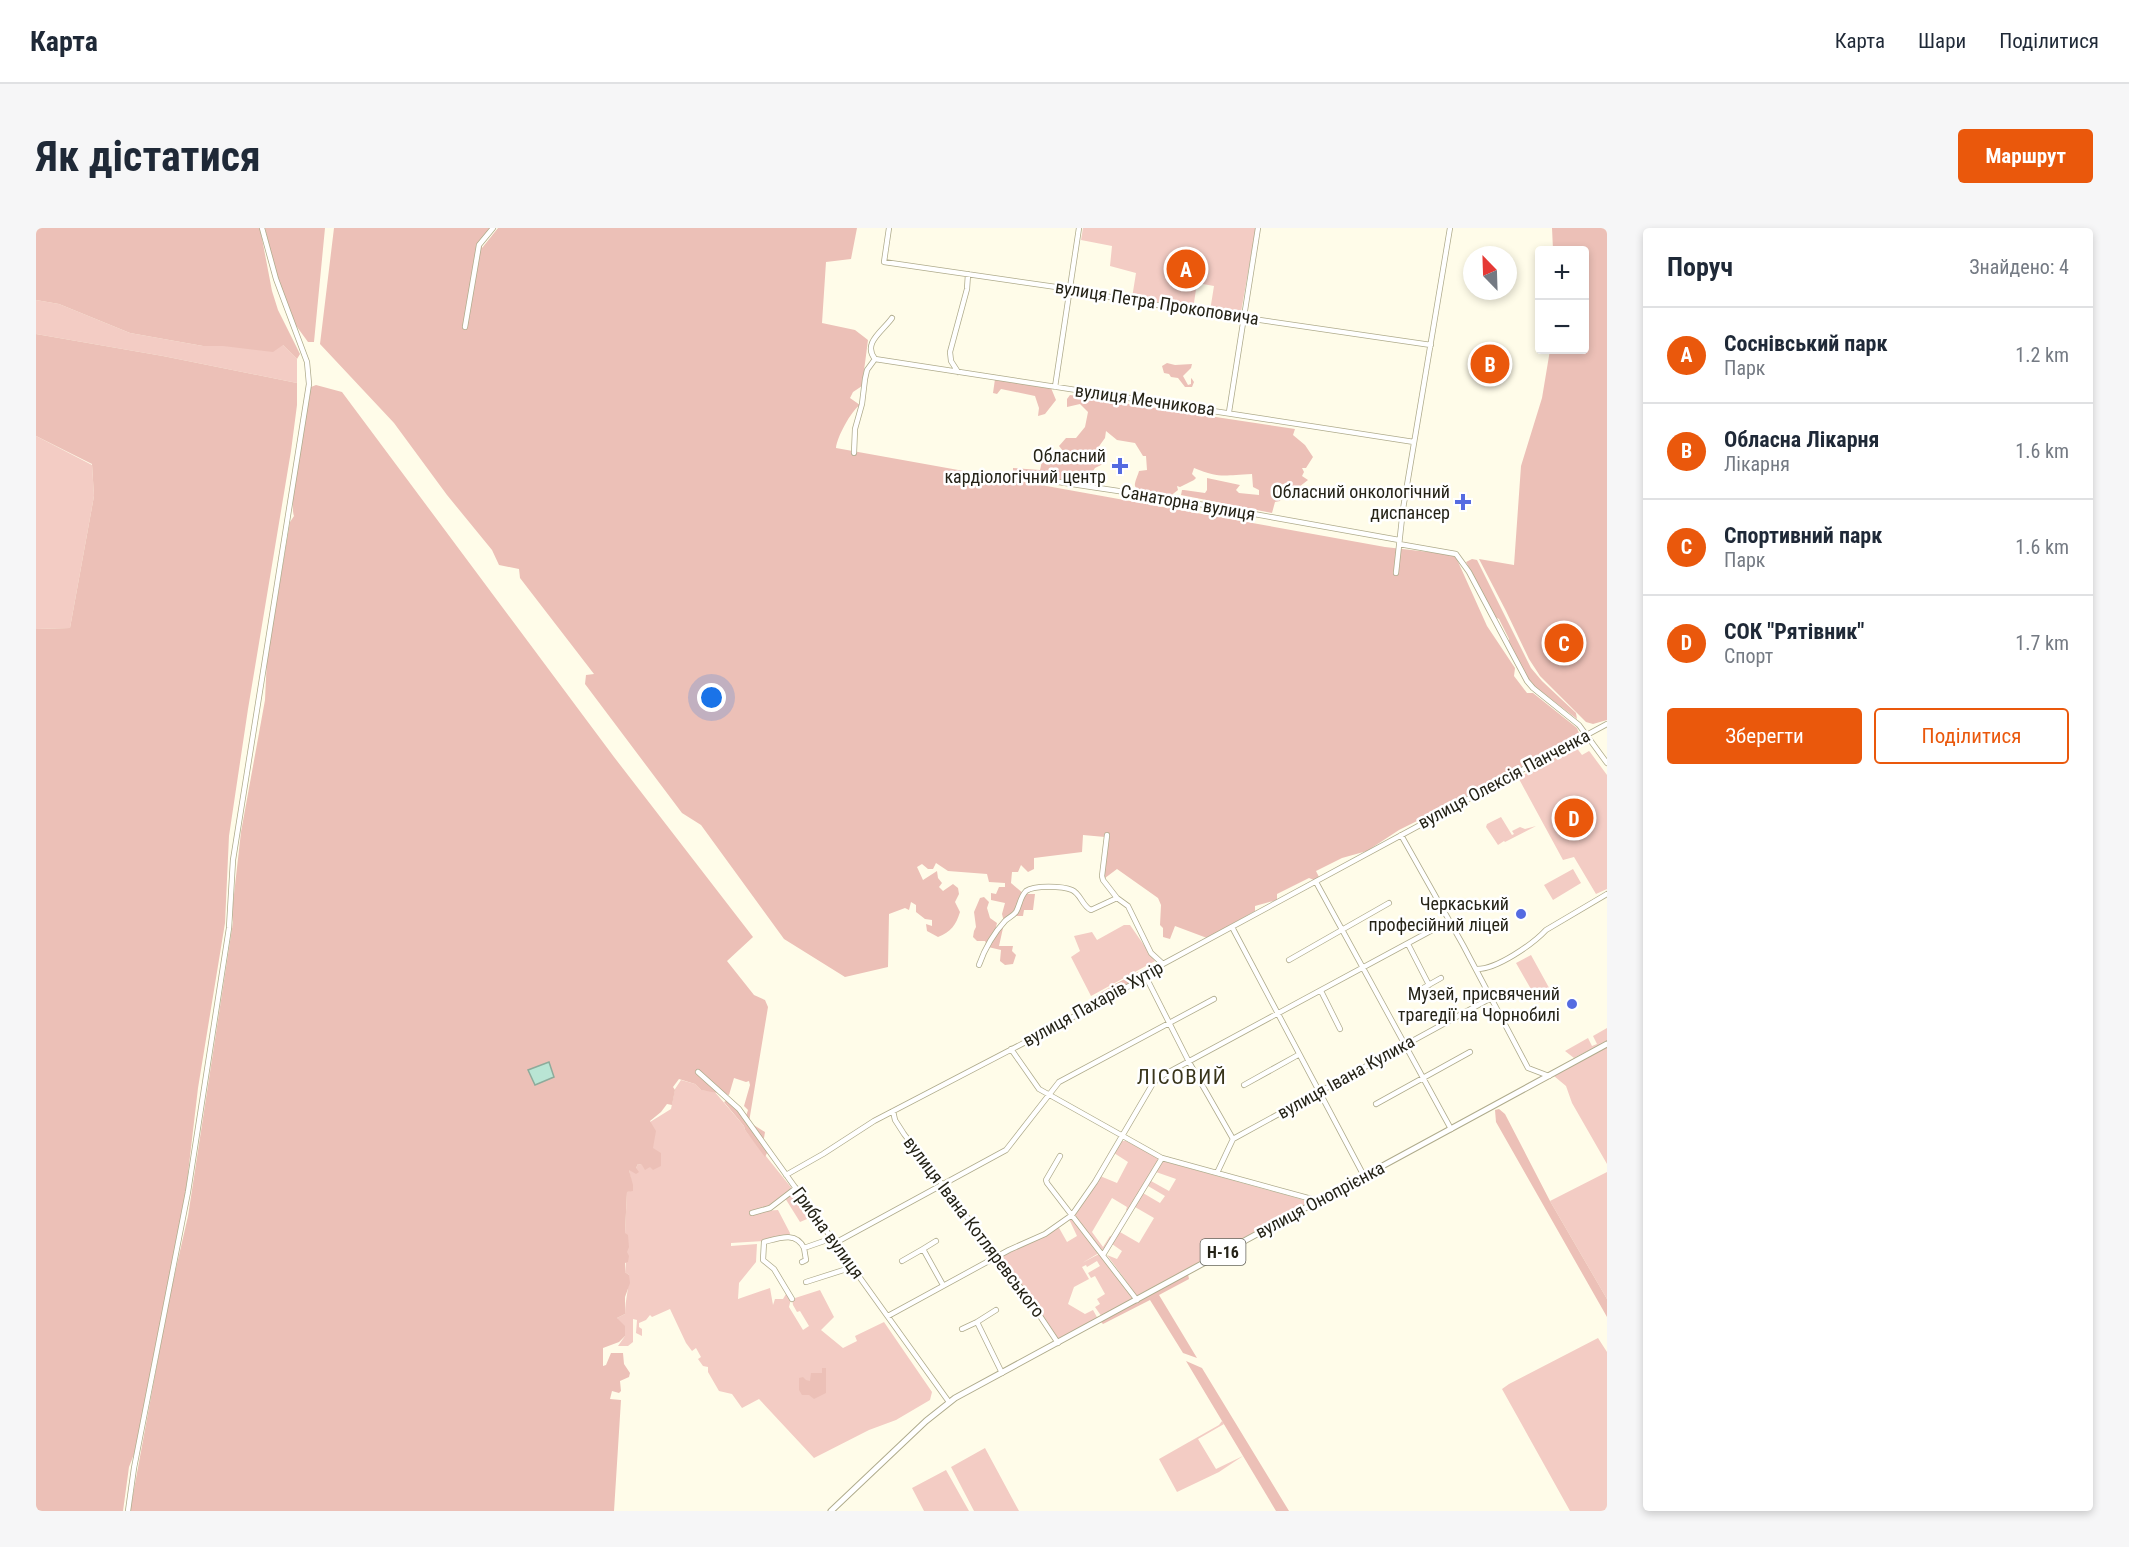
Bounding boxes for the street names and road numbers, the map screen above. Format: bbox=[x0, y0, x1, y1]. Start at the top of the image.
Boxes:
street label: вулиця Петра Прокоповича bbox=[1054, 276, 1260, 329]
street label: вулиця Мечникова bbox=[1074, 379, 1216, 420]
street label: Санаторна вулиця bbox=[1119, 480, 1257, 525]
street label: вулиця Олексія Панченка bbox=[1414, 724, 1593, 833]
street label: вулиця Пахарів Хутір bbox=[1019, 956, 1167, 1051]
street label: вулиця Івана Кулика bbox=[1274, 1030, 1418, 1123]
street label: вулиця Івана Котляревського bbox=[900, 1132, 1049, 1321]
street label: вулиця Онопрієнка bbox=[1252, 1157, 1388, 1242]
street label: Грибна вулиця bbox=[788, 1183, 869, 1283]
road number: Н-16 bbox=[1200, 1239, 1246, 1265]

